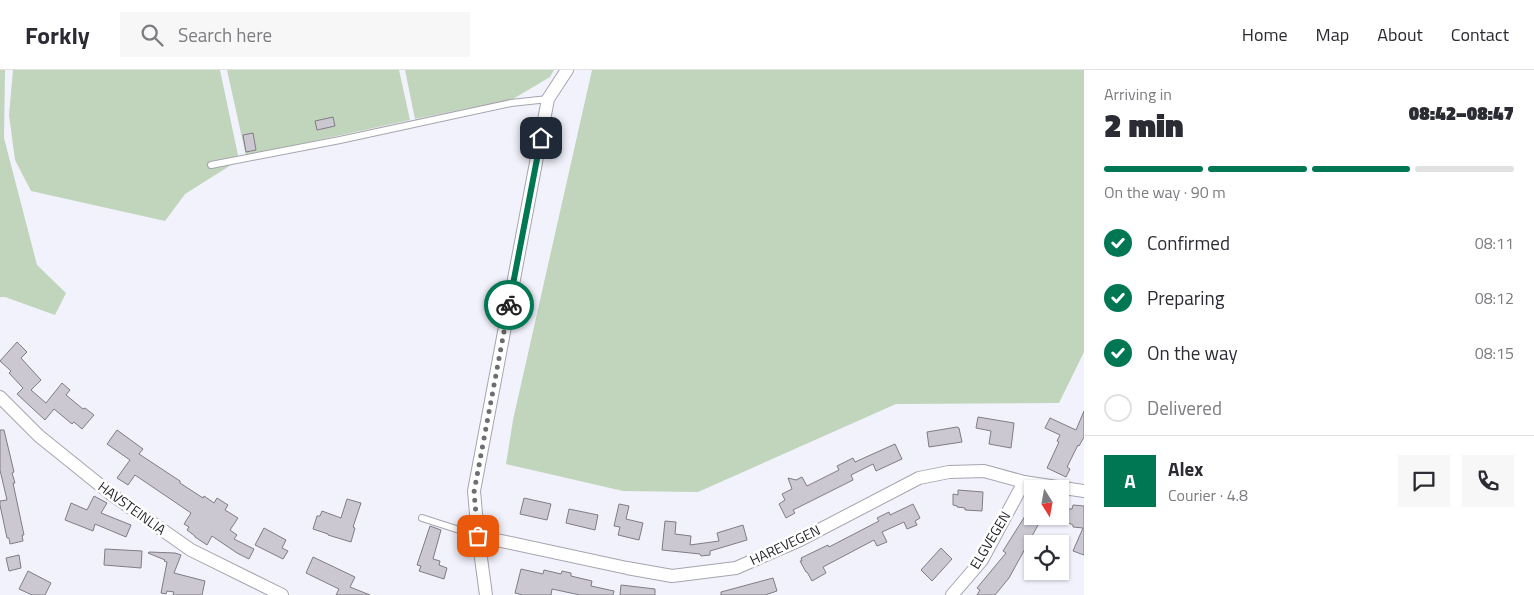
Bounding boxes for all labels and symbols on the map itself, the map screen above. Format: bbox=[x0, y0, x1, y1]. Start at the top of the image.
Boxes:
pin bbox=[520, 117, 562, 159]
courier bbox=[484, 280, 534, 330]
street label: HAVSTEINLIA bbox=[94, 476, 171, 540]
north arrow bbox=[1024, 480, 1069, 525]
street label: ELGVEGEN bbox=[964, 507, 1015, 573]
pin bbox=[457, 515, 499, 557]
street label: HAREVEGEN bbox=[746, 519, 824, 570]

